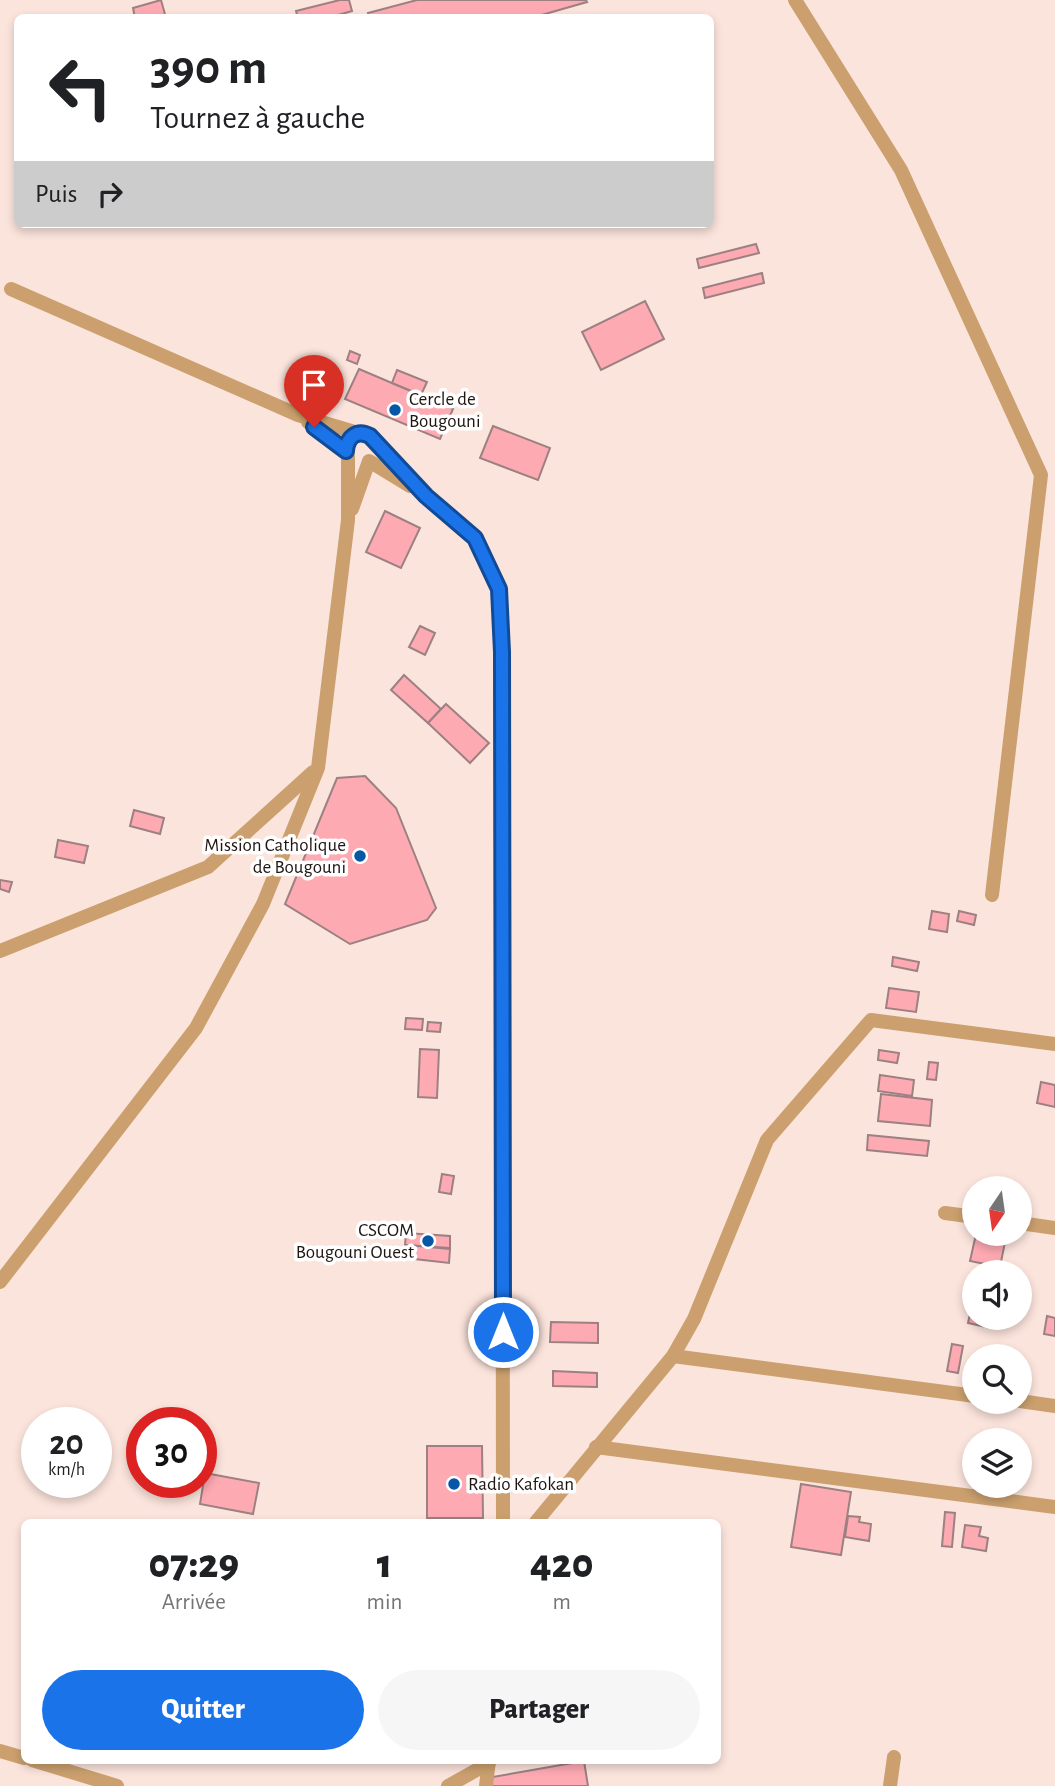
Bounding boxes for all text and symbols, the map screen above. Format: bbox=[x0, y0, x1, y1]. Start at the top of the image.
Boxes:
icon: left bbox=[35, 42, 126, 133]
text: 390 m bbox=[150, 44, 267, 93]
text: Tournez à gauche bbox=[150, 102, 365, 134]
icon: right bbox=[91, 175, 129, 213]
text: Puis bbox=[35, 181, 77, 207]
pin bbox=[284, 355, 344, 427]
icon: arrive bbox=[295, 366, 333, 404]
place label: Cercle de Bougouni bbox=[409, 390, 481, 431]
marker: Cercle de Bougouni bbox=[387, 402, 403, 418]
place label: Mission Catholique de Bougouni bbox=[204, 836, 346, 877]
marker: Mission Catholique de Bougouni bbox=[352, 848, 368, 864]
north arrow bbox=[962, 1176, 1032, 1246]
map controls bbox=[962, 1176, 1032, 1498]
place label: CSCOM Bougouni Ouest bbox=[296, 1221, 414, 1262]
marker: CSCOM Bougouni Ouest bbox=[420, 1233, 436, 1249]
button: sound bbox=[962, 1260, 1032, 1330]
position arrow bbox=[466, 1295, 540, 1369]
button: search bbox=[962, 1344, 1032, 1414]
speed limit sign: 30 bbox=[126, 1407, 217, 1498]
text: 20 bbox=[49, 1426, 84, 1461]
button: layers bbox=[962, 1428, 1032, 1498]
text: km/h bbox=[48, 1461, 85, 1479]
place label: Radio Kafokan bbox=[468, 1475, 574, 1494]
marker: Radio Kafokan bbox=[446, 1476, 462, 1492]
text: 07:29 bbox=[149, 1543, 239, 1585]
text: 1 bbox=[377, 1543, 392, 1585]
text: 420 bbox=[530, 1543, 593, 1585]
text: Arrivée bbox=[162, 1591, 226, 1614]
text: min bbox=[367, 1591, 402, 1614]
text: m bbox=[552, 1591, 571, 1614]
button: Quitter bbox=[42, 1670, 364, 1750]
button: Partager bbox=[378, 1670, 700, 1750]

